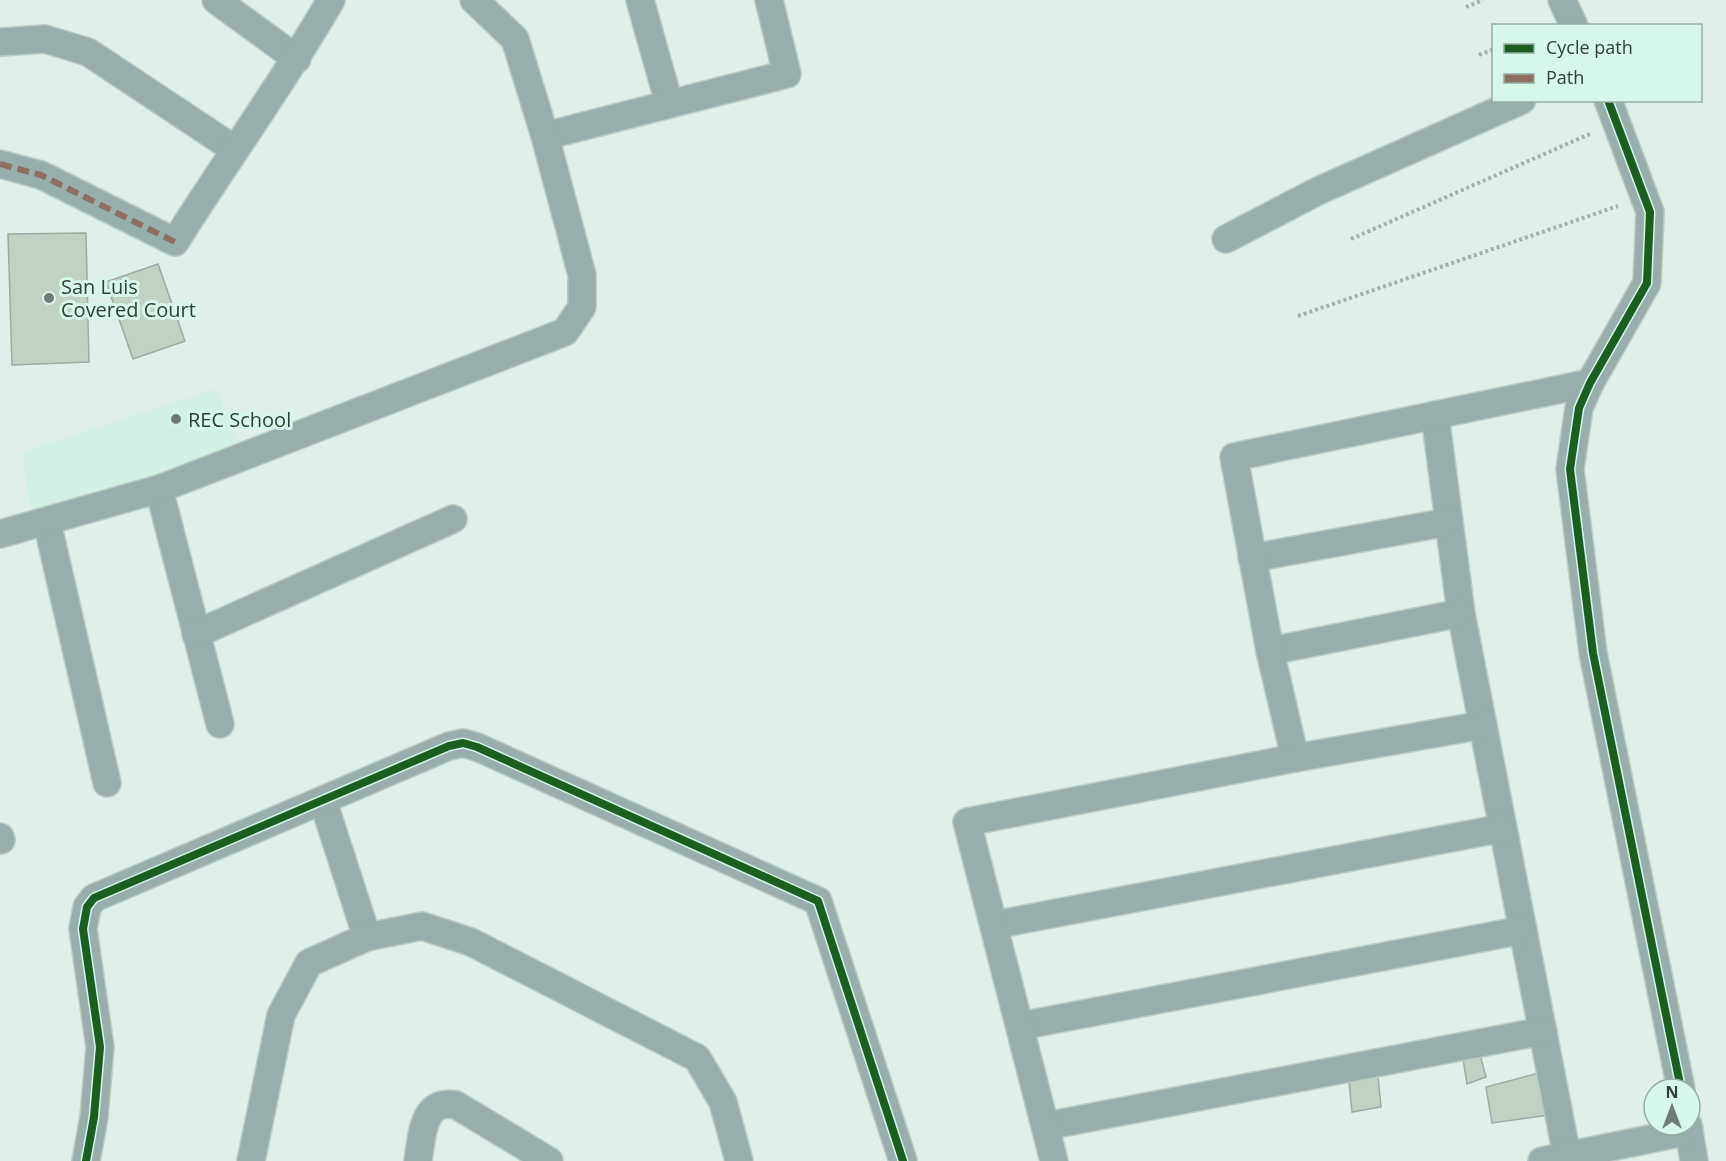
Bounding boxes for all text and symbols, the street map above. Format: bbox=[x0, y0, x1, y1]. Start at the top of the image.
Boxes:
legend bbox=[1492, 24, 1702, 102]
text: Cycle path bbox=[1546, 35, 1633, 59]
text: Path bbox=[1546, 65, 1584, 89]
place label: San Luis Covered Court bbox=[61, 273, 196, 323]
marker: San Luis Covered Court bbox=[42, 291, 56, 305]
place label: REC School bbox=[188, 406, 291, 433]
marker: REC School bbox=[169, 412, 183, 426]
north arrow bbox=[1642, 1077, 1702, 1137]
text: N bbox=[1665, 1081, 1679, 1103]

